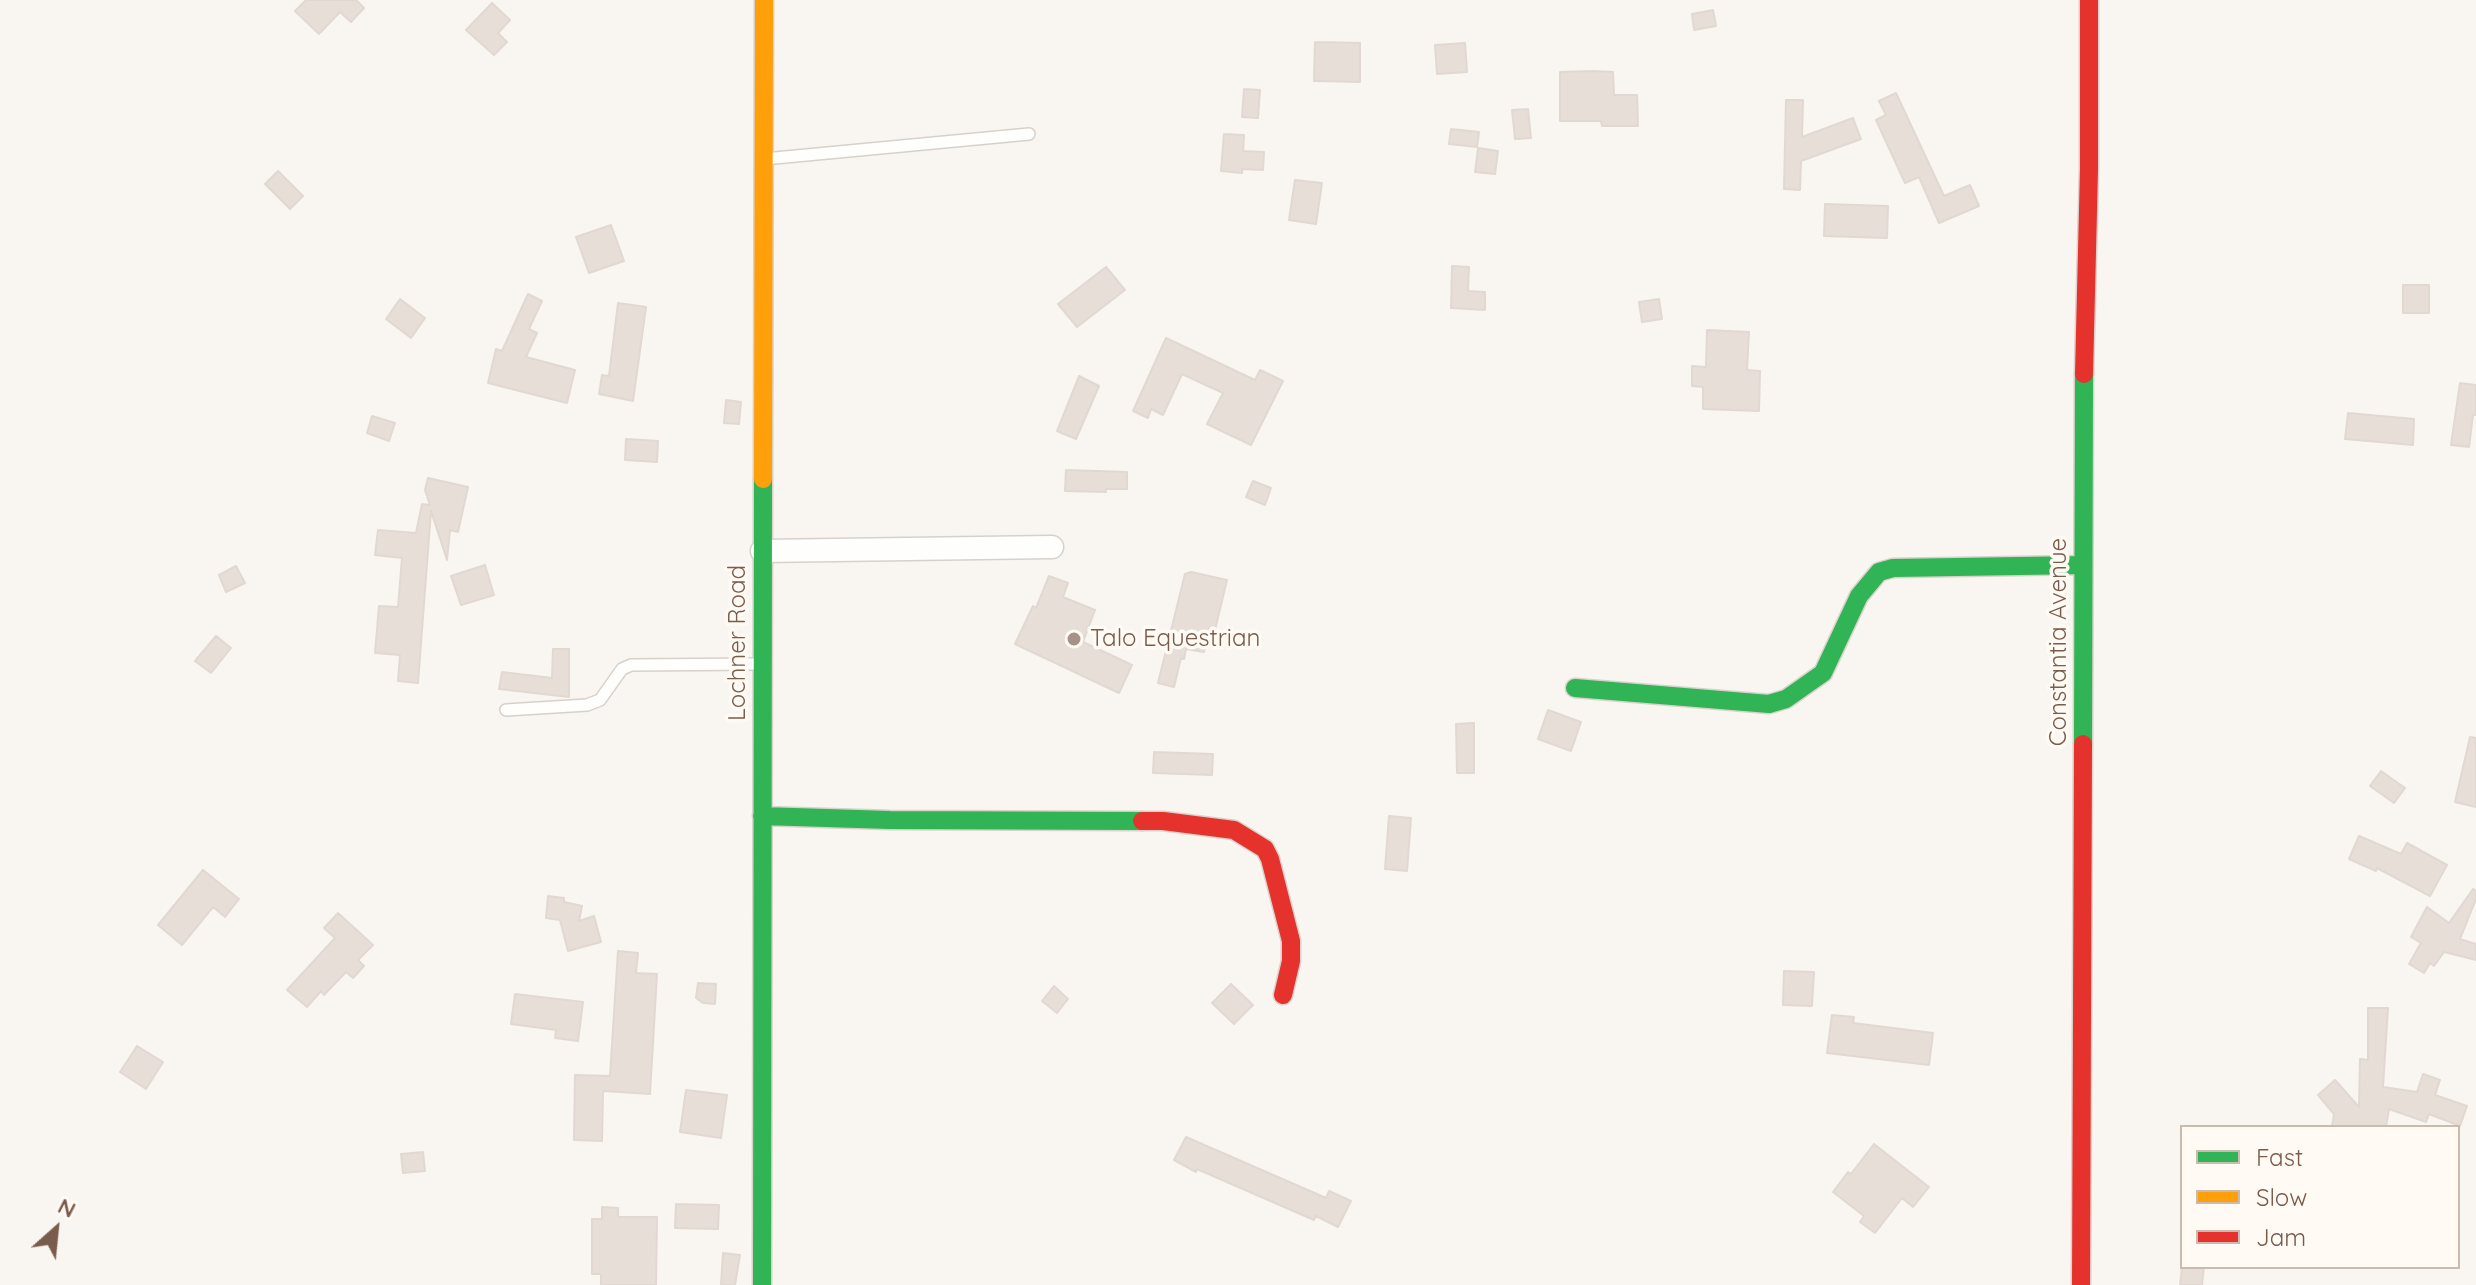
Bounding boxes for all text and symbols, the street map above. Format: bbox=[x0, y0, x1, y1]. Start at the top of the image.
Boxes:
street label: Constantia Avenue bbox=[2045, 538, 2073, 746]
street label: Lochner Road bbox=[724, 565, 752, 721]
place label: Talo Equestrian bbox=[1090, 625, 1260, 653]
marker: Talo Equestrian bbox=[1065, 630, 1083, 648]
legend bbox=[2180, 1125, 2460, 1269]
text: Fast bbox=[2256, 1142, 2303, 1172]
text: Slow bbox=[2256, 1182, 2307, 1212]
north arrow bbox=[16, 1189, 96, 1269]
text: N bbox=[53, 1191, 80, 1224]
text: Jam bbox=[2256, 1222, 2306, 1252]

